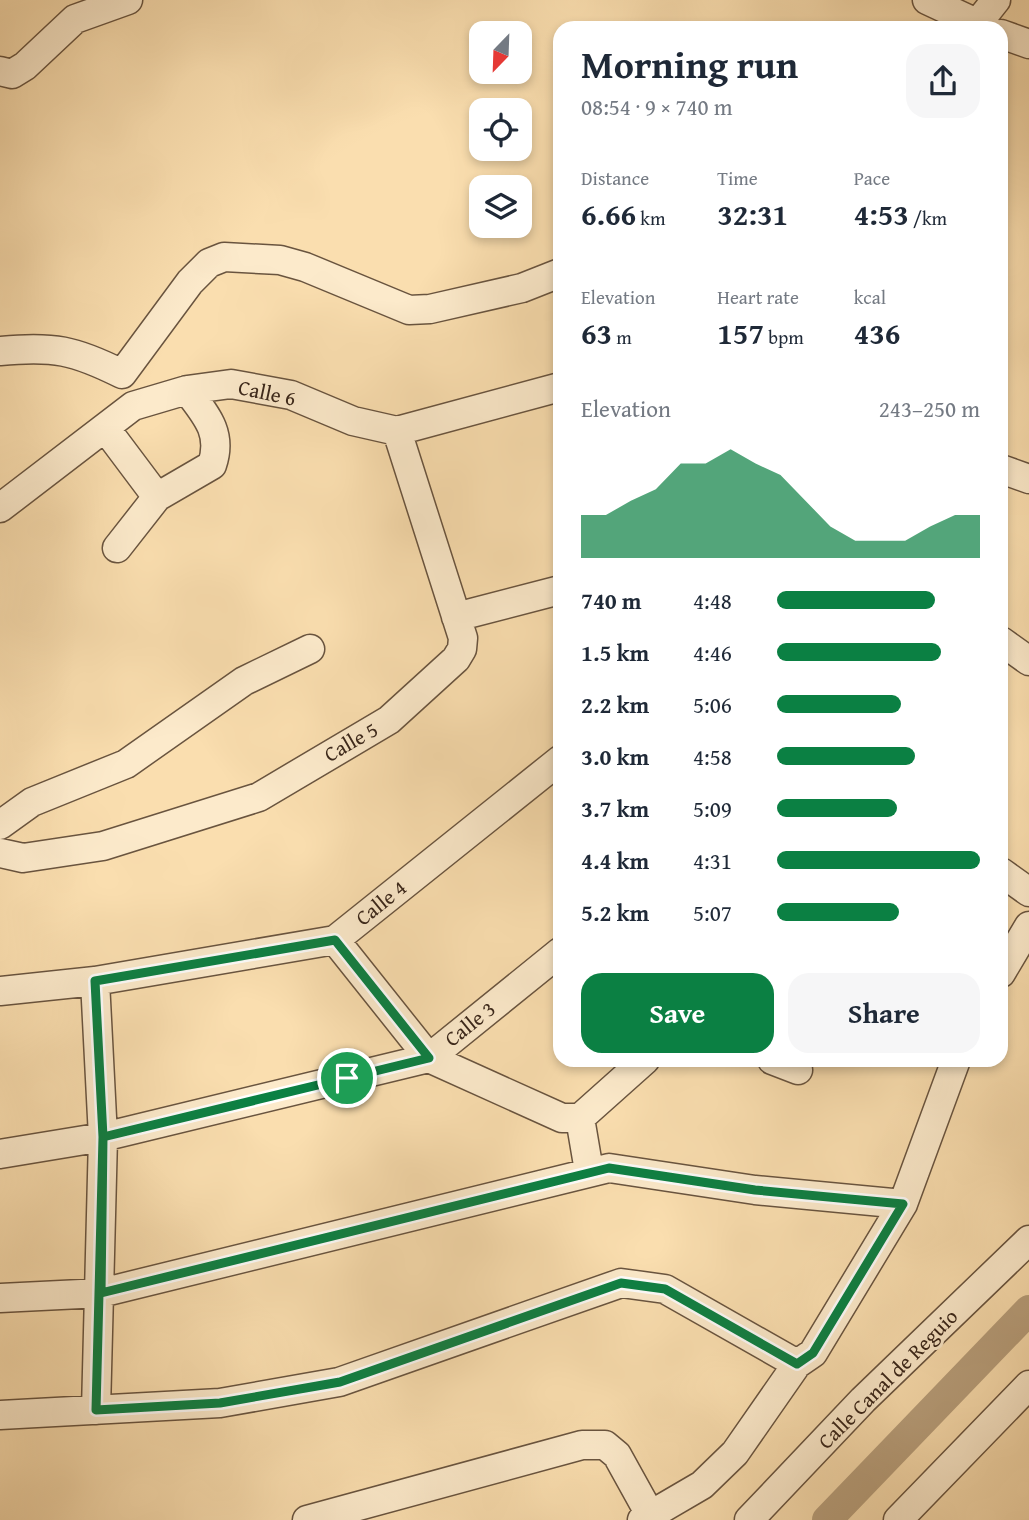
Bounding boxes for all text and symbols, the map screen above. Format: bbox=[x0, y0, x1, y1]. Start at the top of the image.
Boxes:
north arrow bbox=[469, 21, 532, 84]
map controls bbox=[469, 21, 532, 238]
text: Morning run bbox=[581, 36, 798, 92]
button: share bbox=[906, 44, 980, 118]
text: 08:54 · 9 × 740 m bbox=[581, 90, 733, 123]
button: locate bbox=[469, 98, 532, 161]
text: Distance bbox=[581, 164, 649, 192]
text: Time bbox=[717, 164, 758, 192]
text: Pace bbox=[854, 164, 890, 192]
button: layers bbox=[469, 175, 532, 238]
text: 6.66 bbox=[581, 192, 636, 236]
text: 32:31 bbox=[717, 192, 788, 236]
text: 4:53 bbox=[854, 192, 909, 236]
text: km bbox=[636, 204, 665, 232]
text: /km bbox=[909, 204, 947, 232]
text: Elevation bbox=[581, 283, 655, 311]
text: Heart rate bbox=[717, 283, 799, 311]
text: kcal bbox=[854, 283, 886, 311]
text: 63 bbox=[581, 311, 612, 355]
text: 157 bbox=[717, 311, 764, 355]
text: 436 bbox=[854, 311, 900, 355]
text: m bbox=[612, 323, 632, 351]
text: bpm bbox=[764, 323, 804, 351]
street label: Calle 6 bbox=[236, 371, 299, 414]
text: Elevation bbox=[581, 392, 671, 425]
text: 243–250 m bbox=[879, 392, 980, 425]
text: 740 m bbox=[581, 584, 642, 617]
text: 4:48 bbox=[693, 584, 732, 617]
text: 1.5 km bbox=[581, 636, 649, 669]
text: 4:46 bbox=[693, 636, 732, 669]
text: 2.2 km bbox=[581, 688, 649, 721]
text: 5:06 bbox=[693, 688, 732, 721]
street label: Calle 5 bbox=[318, 714, 383, 769]
text: 3.0 km bbox=[581, 740, 649, 773]
text: 4:58 bbox=[693, 740, 732, 773]
text: 3.7 km bbox=[581, 792, 649, 825]
text: 5:09 bbox=[693, 792, 732, 825]
text: 4.4 km bbox=[581, 844, 649, 877]
text: 4:31 bbox=[693, 844, 732, 877]
street label: Calle 4 bbox=[348, 872, 413, 933]
text: 5.2 km bbox=[581, 896, 649, 929]
text: 5:07 bbox=[693, 896, 732, 929]
button: Save bbox=[581, 973, 774, 1053]
button: Share bbox=[788, 973, 980, 1053]
street label: Calle 3 bbox=[437, 993, 502, 1054]
pin bbox=[317, 1048, 377, 1108]
icon: arrive bbox=[328, 1059, 366, 1097]
street label: Calle Canal de Reguio bbox=[810, 1301, 965, 1456]

